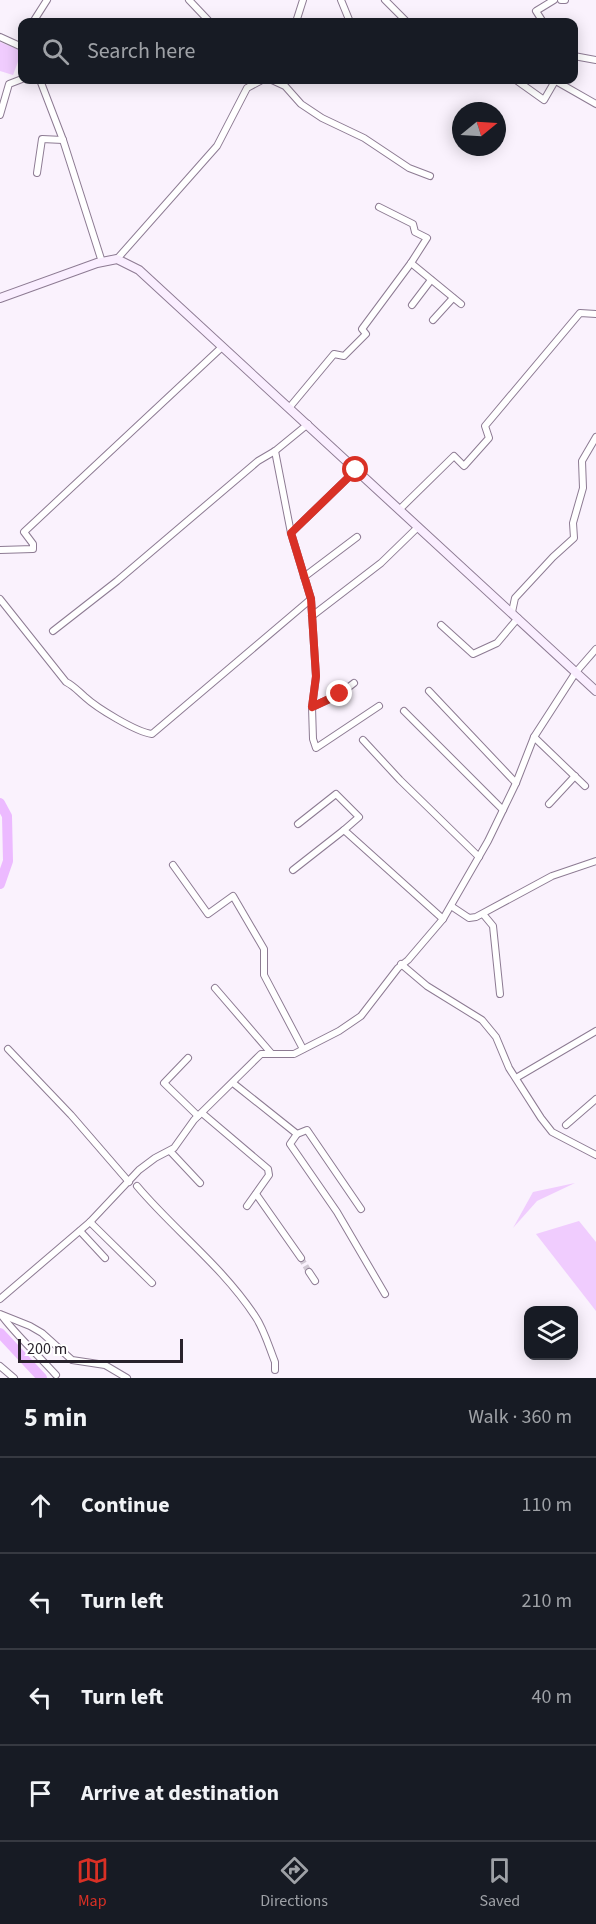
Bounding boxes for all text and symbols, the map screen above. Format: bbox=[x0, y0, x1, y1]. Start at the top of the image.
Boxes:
search box bbox=[18, 18, 578, 84]
icon: search bbox=[39, 35, 72, 68]
text: Search here bbox=[87, 35, 195, 67]
north arrow bbox=[452, 102, 506, 156]
route start bbox=[342, 456, 368, 482]
route end bbox=[326, 680, 352, 706]
map controls bbox=[524, 1306, 578, 1360]
button: layers bbox=[524, 1306, 578, 1360]
scale bar bbox=[18, 1336, 183, 1364]
text: 200 m bbox=[27, 1338, 67, 1360]
text: 5 min bbox=[24, 1399, 87, 1436]
text: Walk · 360 m bbox=[468, 1403, 572, 1431]
icon: ahead bbox=[24, 1489, 57, 1522]
text: Continue bbox=[81, 1489, 170, 1521]
text: 110 m bbox=[522, 1491, 572, 1519]
icon: left bbox=[24, 1585, 57, 1618]
text: Turn left bbox=[81, 1585, 163, 1617]
text: 210 m bbox=[522, 1587, 572, 1615]
icon: left bbox=[24, 1681, 57, 1714]
text: Turn left bbox=[81, 1681, 163, 1713]
text: 40 m bbox=[532, 1683, 572, 1711]
icon: arrive bbox=[24, 1777, 57, 1810]
text: Arrive at destination bbox=[81, 1777, 279, 1809]
tab: Map bbox=[76, 1854, 109, 1912]
tab: Directions bbox=[260, 1854, 328, 1912]
tab: Saved bbox=[479, 1854, 520, 1912]

